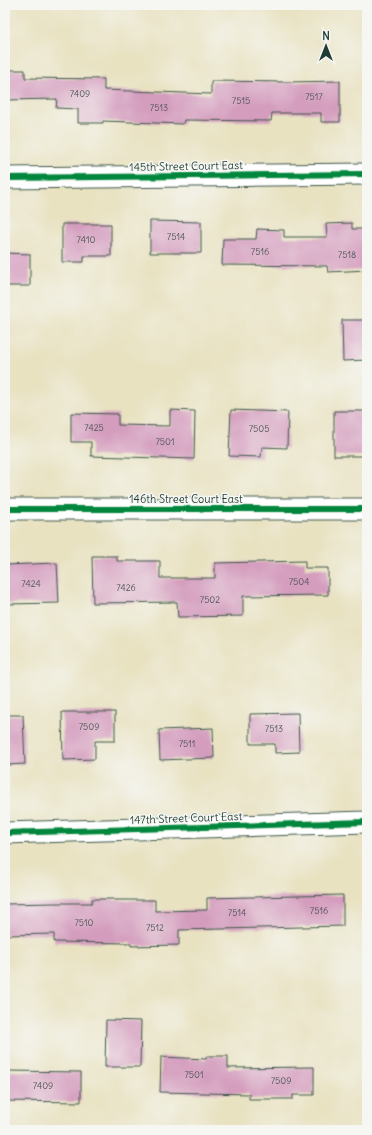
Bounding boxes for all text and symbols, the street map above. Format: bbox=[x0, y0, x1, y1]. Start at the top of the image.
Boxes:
north arrow bbox=[306, 26, 346, 66]
text: N bbox=[322, 29, 330, 43]
house number: 7409 bbox=[70, 88, 90, 99]
house number: 7517 bbox=[305, 91, 323, 102]
house number: 7515 bbox=[232, 95, 250, 106]
house number: 7513 bbox=[150, 102, 168, 113]
street label: 145th Street Court East bbox=[129, 158, 243, 174]
house number: 7514 bbox=[167, 231, 185, 242]
house number: 7410 bbox=[77, 234, 95, 245]
house number: 7516 bbox=[251, 246, 269, 257]
house number: 7518 bbox=[338, 249, 356, 260]
house number: 7425 bbox=[84, 422, 104, 433]
house number: 7505 bbox=[249, 423, 269, 434]
house number: 7501 bbox=[155, 436, 175, 447]
street label: 146th Street Court East bbox=[129, 492, 243, 506]
house number: 7504 bbox=[289, 576, 309, 587]
house number: 7424 bbox=[21, 578, 41, 589]
house number: 7426 bbox=[116, 582, 136, 593]
house number: 7502 bbox=[200, 594, 220, 605]
house number: 7509 bbox=[79, 721, 99, 732]
house number: 7513 bbox=[265, 723, 283, 734]
house number: 7511 bbox=[179, 738, 195, 749]
street label: 147th Street Court East bbox=[130, 809, 243, 827]
house number: 7516 bbox=[310, 905, 328, 916]
house number: 7514 bbox=[228, 907, 246, 918]
house number: 7510 bbox=[74, 917, 94, 928]
house number: 7512 bbox=[146, 922, 164, 933]
house number: 7501 bbox=[184, 1069, 204, 1080]
house number: 7509 bbox=[271, 1075, 291, 1086]
house number: 7409 bbox=[33, 1080, 53, 1091]

